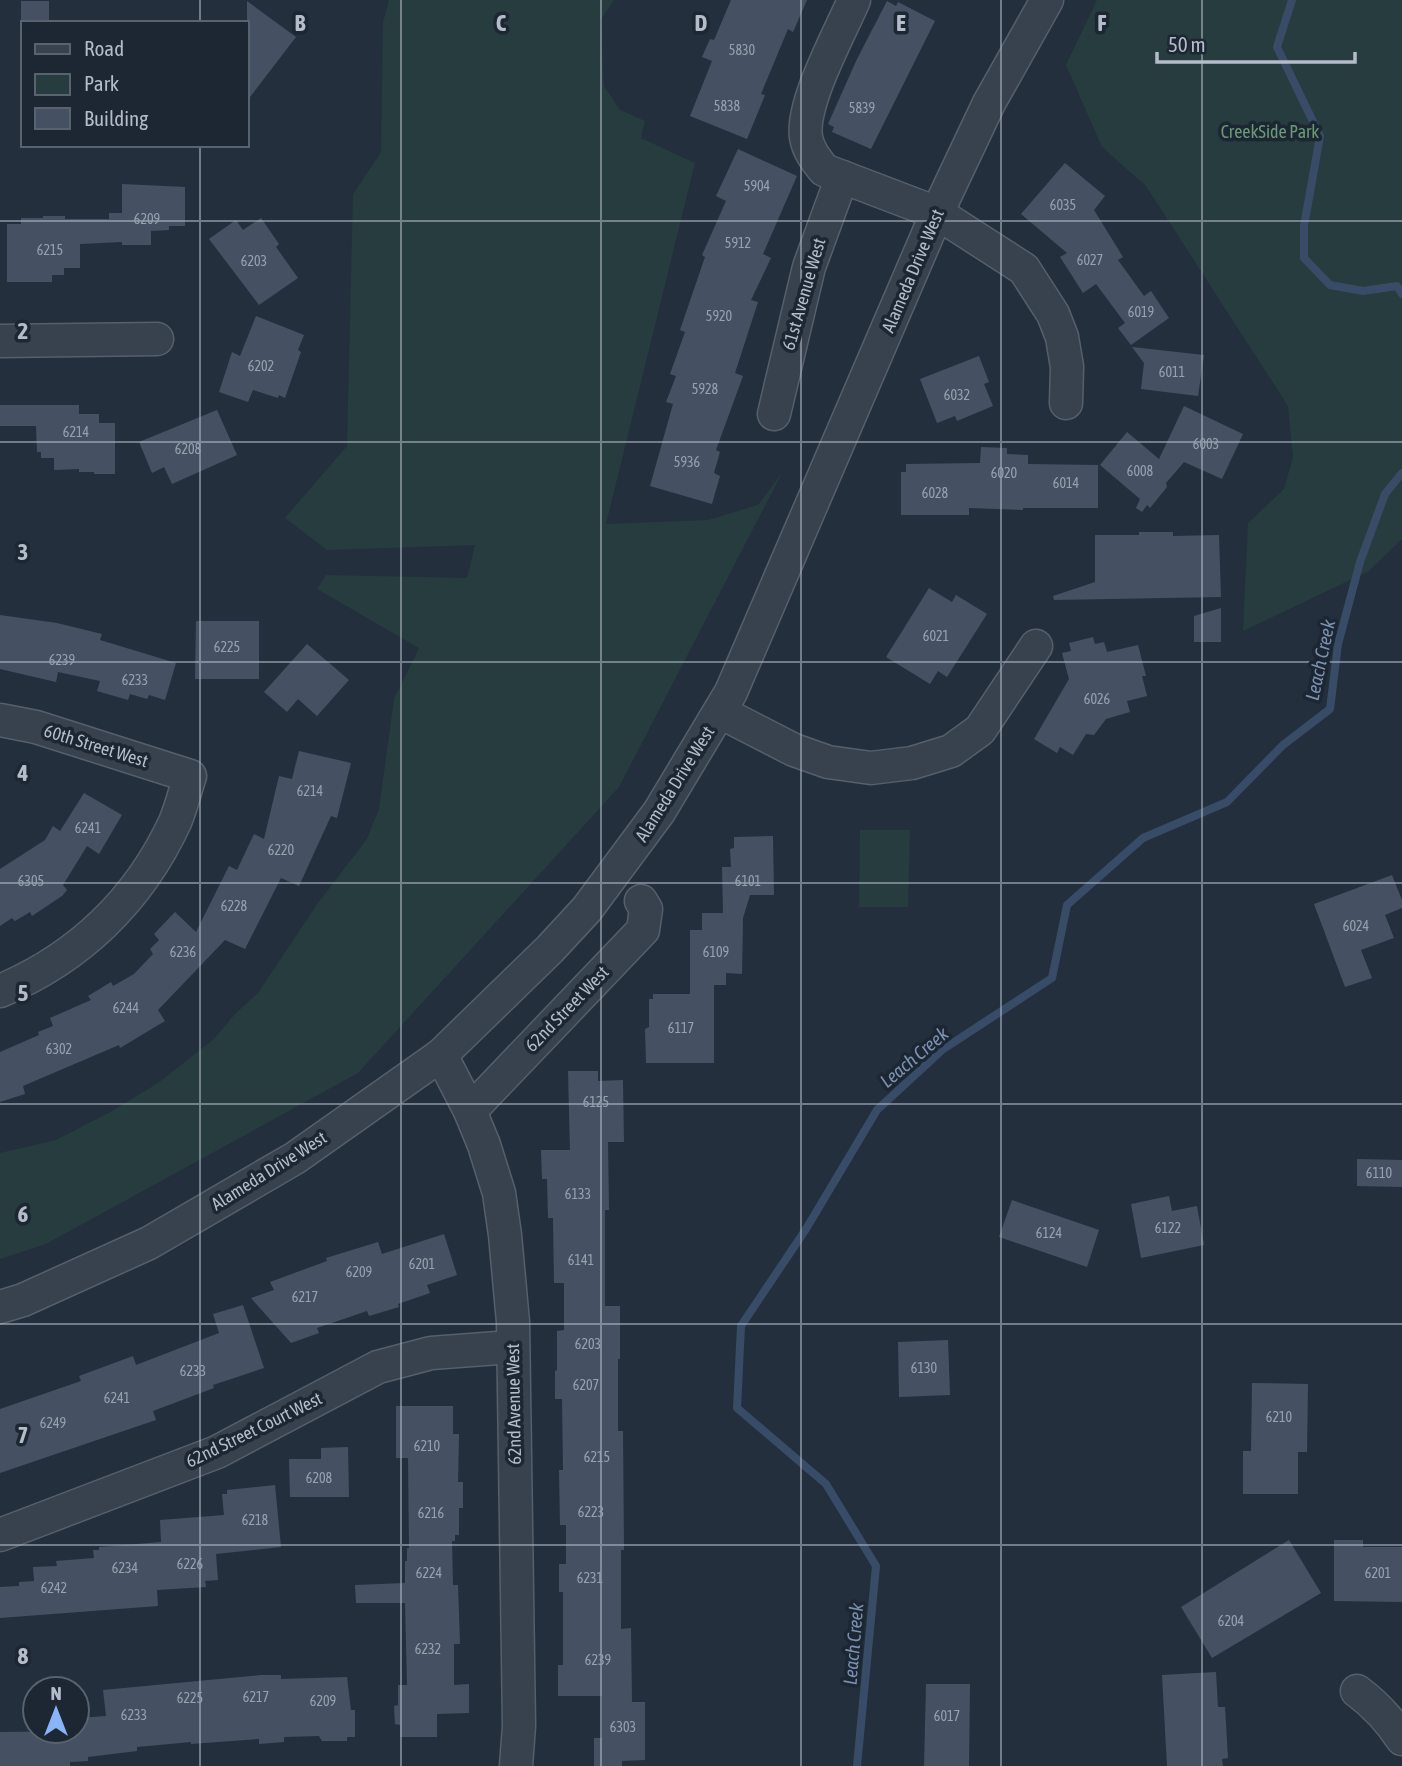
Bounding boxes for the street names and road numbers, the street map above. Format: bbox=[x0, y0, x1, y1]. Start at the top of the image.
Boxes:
street label: Alameda Drive West bbox=[877, 206, 948, 336]
street label: 61st Avenue West bbox=[778, 235, 830, 352]
street label: 60th Street West bbox=[42, 720, 151, 771]
street label: Alameda Drive West bbox=[631, 722, 718, 845]
street label: 62nd Street West bbox=[521, 961, 613, 1056]
street label: Alameda Drive West bbox=[207, 1127, 330, 1214]
street label: 62nd Avenue West bbox=[502, 1343, 525, 1465]
street label: 62nd Street Court West bbox=[182, 1387, 325, 1472]

